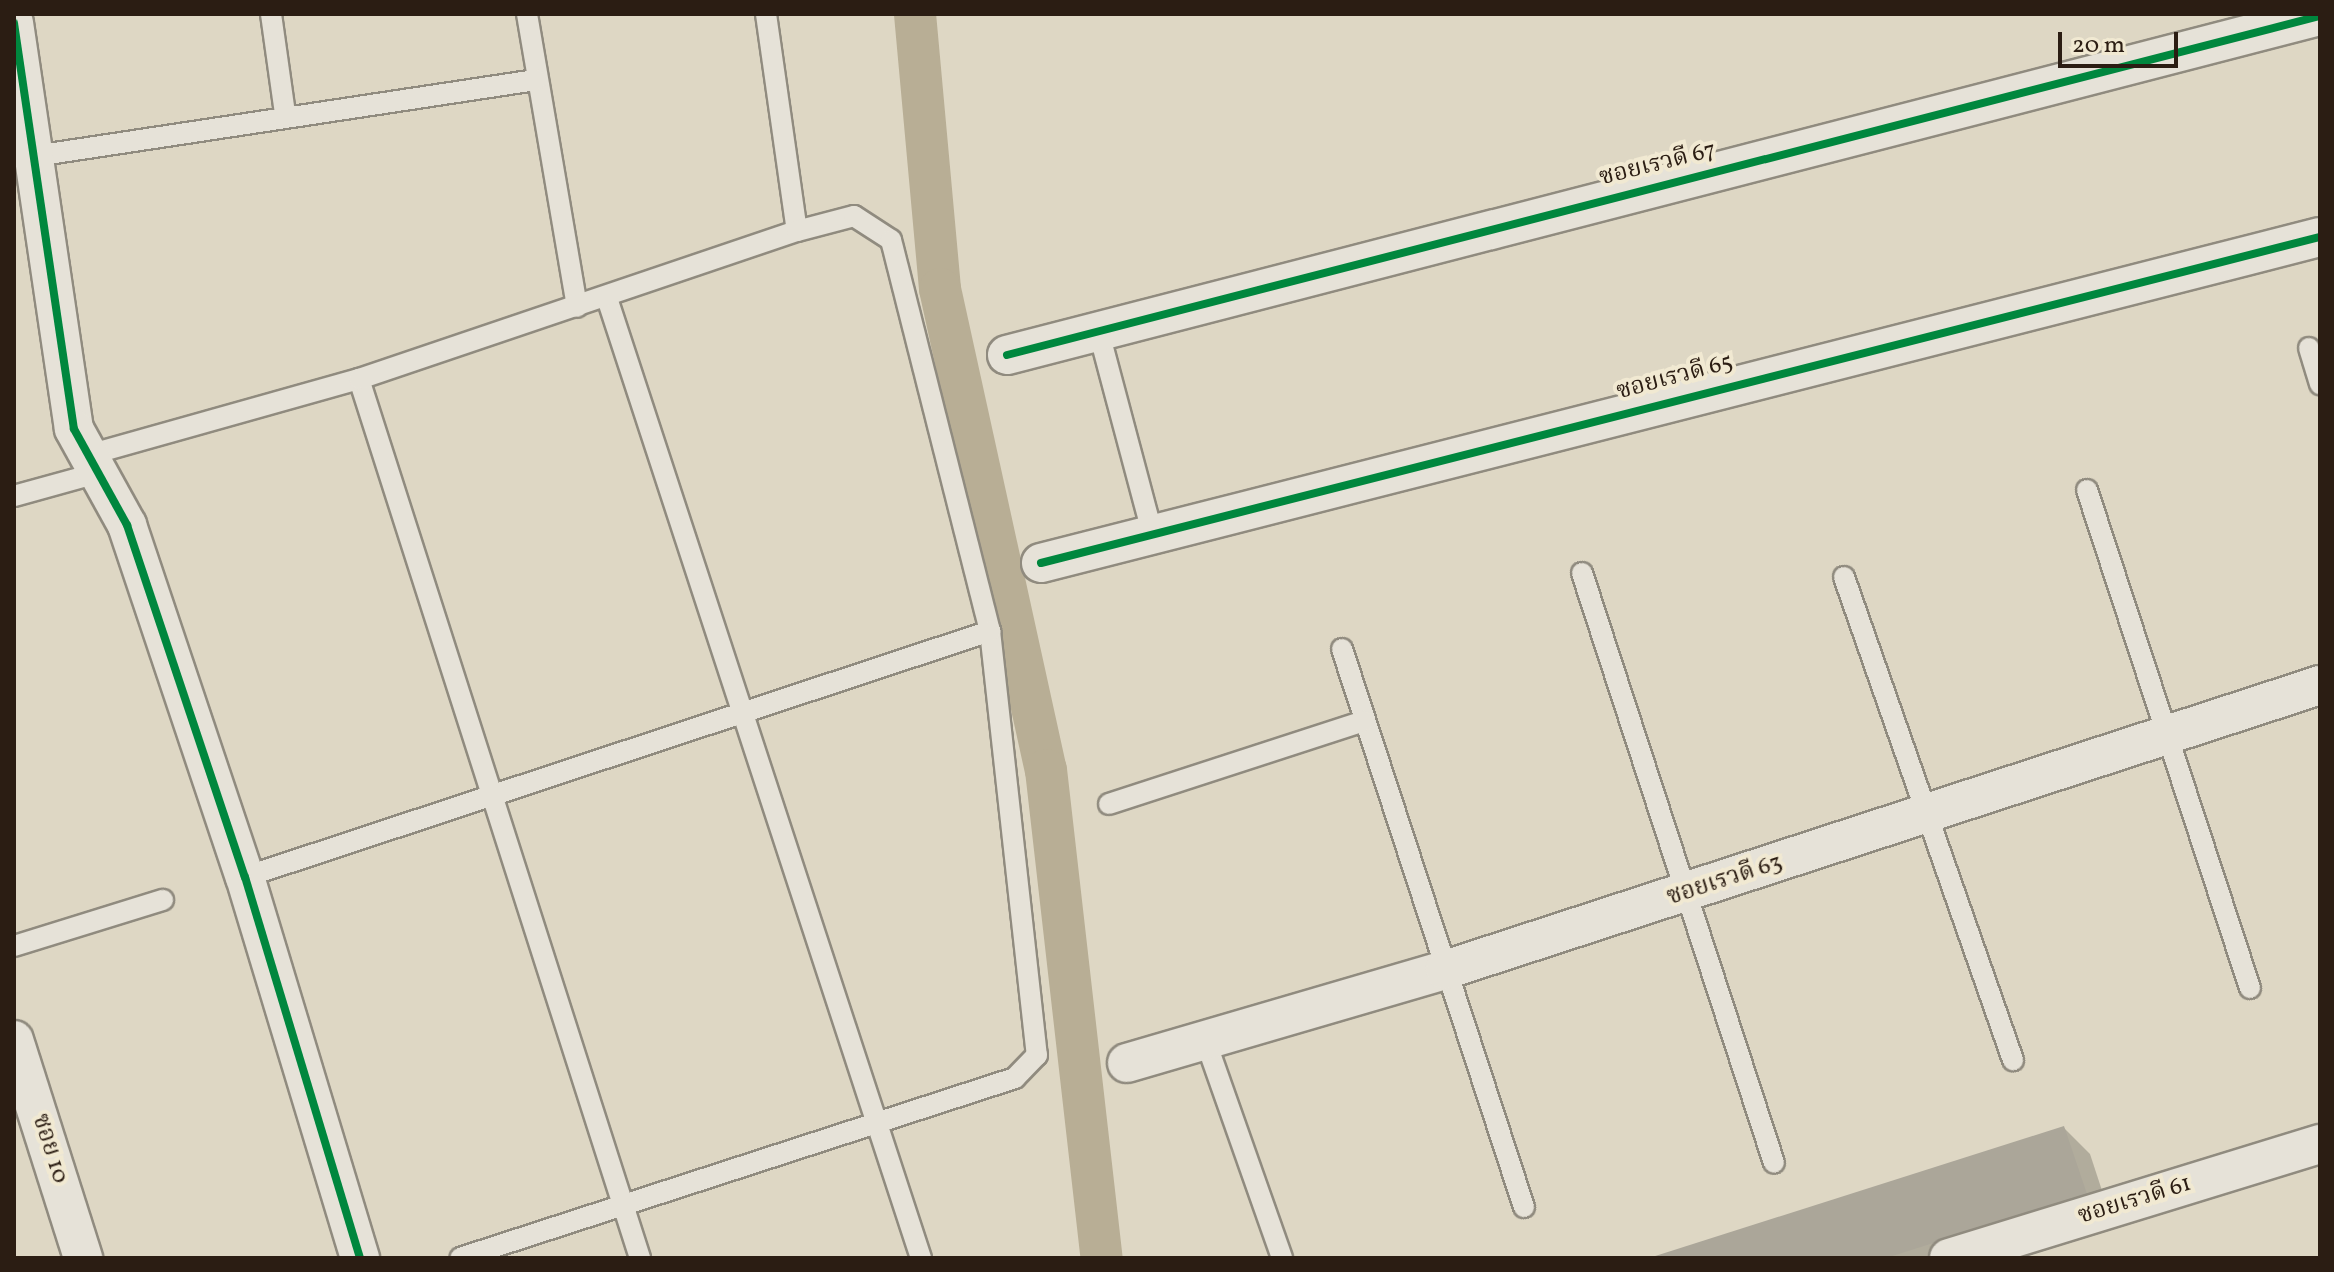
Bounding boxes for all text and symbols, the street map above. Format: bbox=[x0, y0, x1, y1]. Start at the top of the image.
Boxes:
scale bar bbox=[2062, 16, 2182, 66]
text: 20 m bbox=[2072, 29, 2125, 63]
street label: ซอยเรวดี 67 bbox=[1597, 137, 1719, 193]
street label: ซอยเรวดี 65 bbox=[1614, 349, 1736, 407]
street label: ซอยเรวดี 63 bbox=[1664, 849, 1786, 913]
street label: ซอย 10 bbox=[24, 1111, 74, 1187]
street label: ซอยเรวดี 61 bbox=[2075, 1170, 2195, 1232]

